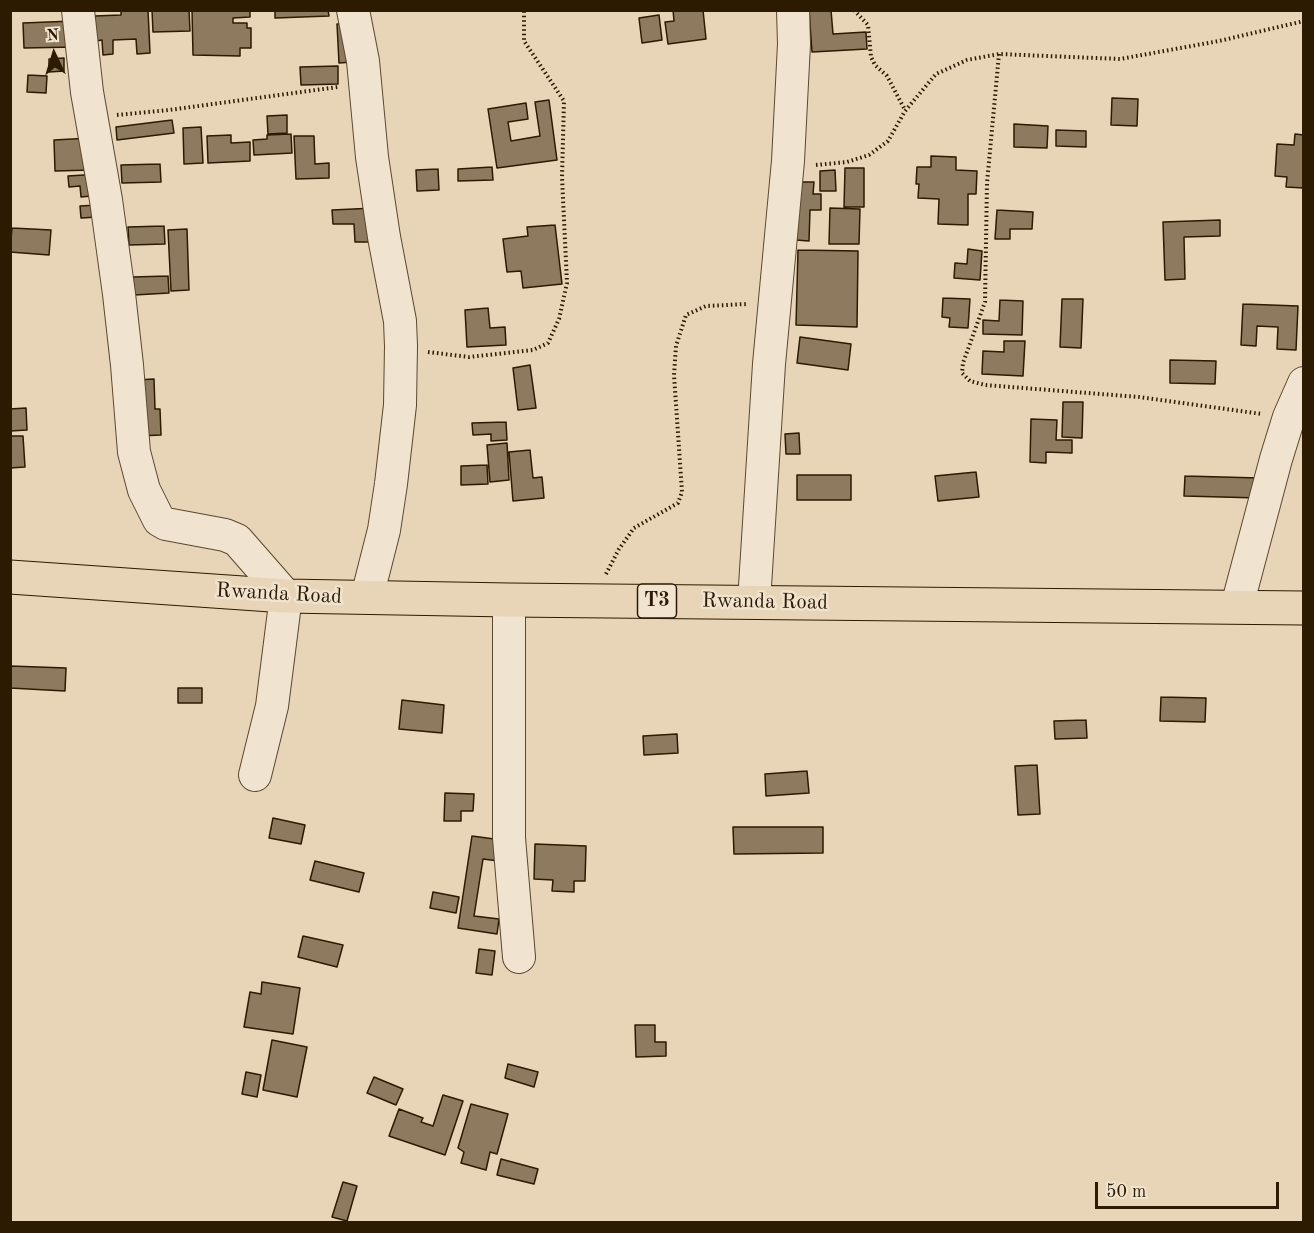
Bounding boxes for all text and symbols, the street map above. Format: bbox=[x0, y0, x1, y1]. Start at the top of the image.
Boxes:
north arrow bbox=[24, 24, 84, 84]
text: N bbox=[46, 28, 59, 44]
street label: Rwanda Road bbox=[215, 578, 343, 610]
road number: T3 bbox=[638, 584, 676, 618]
street label: Rwanda Road bbox=[702, 588, 828, 616]
scale bar bbox=[1098, 1170, 1282, 1208]
text: 50 m bbox=[1106, 1183, 1146, 1201]

